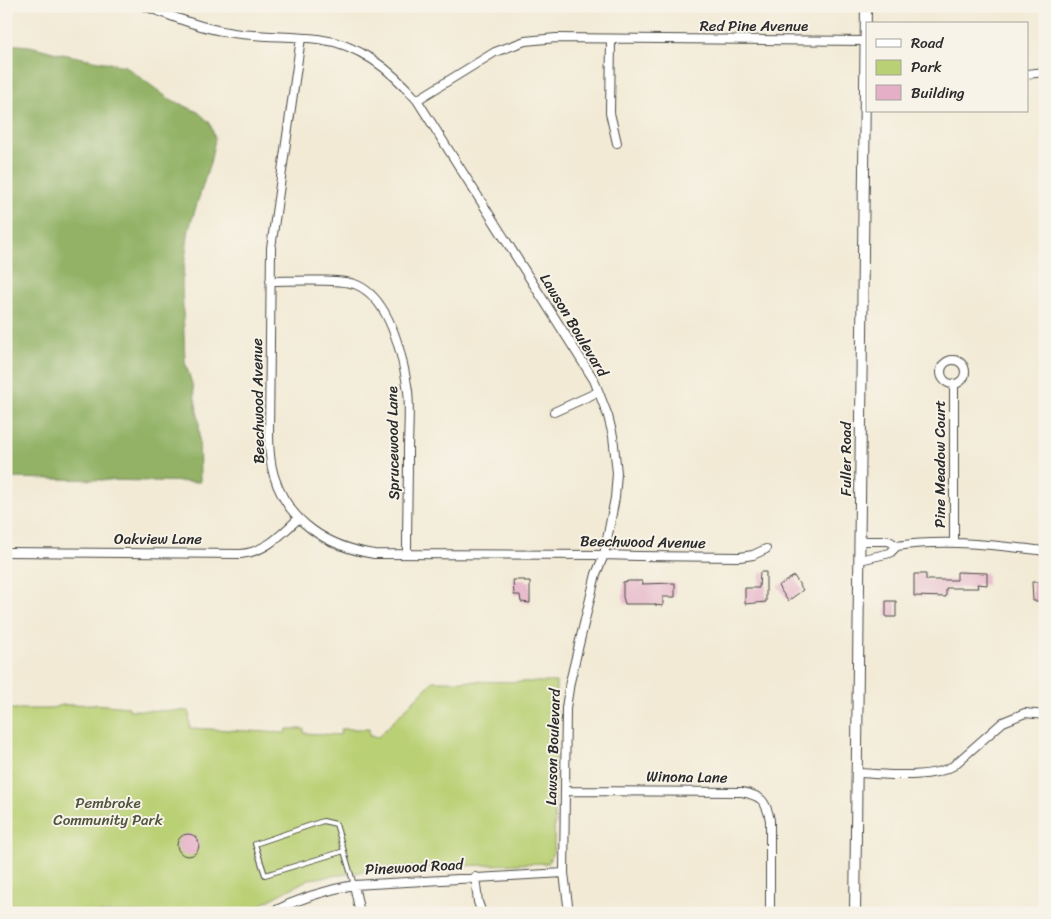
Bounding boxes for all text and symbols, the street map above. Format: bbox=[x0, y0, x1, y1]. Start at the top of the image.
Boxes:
street label: Red Pine Avenue bbox=[700, 13, 808, 39]
legend bbox=[866, 22, 1028, 112]
text: Road bbox=[911, 30, 944, 56]
text: Park bbox=[911, 54, 942, 80]
text: Building bbox=[911, 80, 965, 106]
street label: Lawson Boulevard bbox=[533, 268, 616, 383]
street label: Beechwood Avenue bbox=[244, 338, 272, 464]
street label: Sprucewood Lane bbox=[379, 386, 407, 500]
street label: Pine Meadow Court bbox=[927, 400, 953, 528]
street label: Fuller Road bbox=[833, 421, 859, 496]
street label: Oakview Lane bbox=[114, 526, 202, 552]
street label: Beechwood Avenue bbox=[580, 528, 706, 556]
street label: Lawson Boulevard bbox=[538, 687, 568, 806]
street label: Winona Lane bbox=[646, 763, 728, 791]
park label: Pembroke Community Park bbox=[53, 790, 164, 833]
street label: Pinewood Road bbox=[364, 851, 465, 883]

